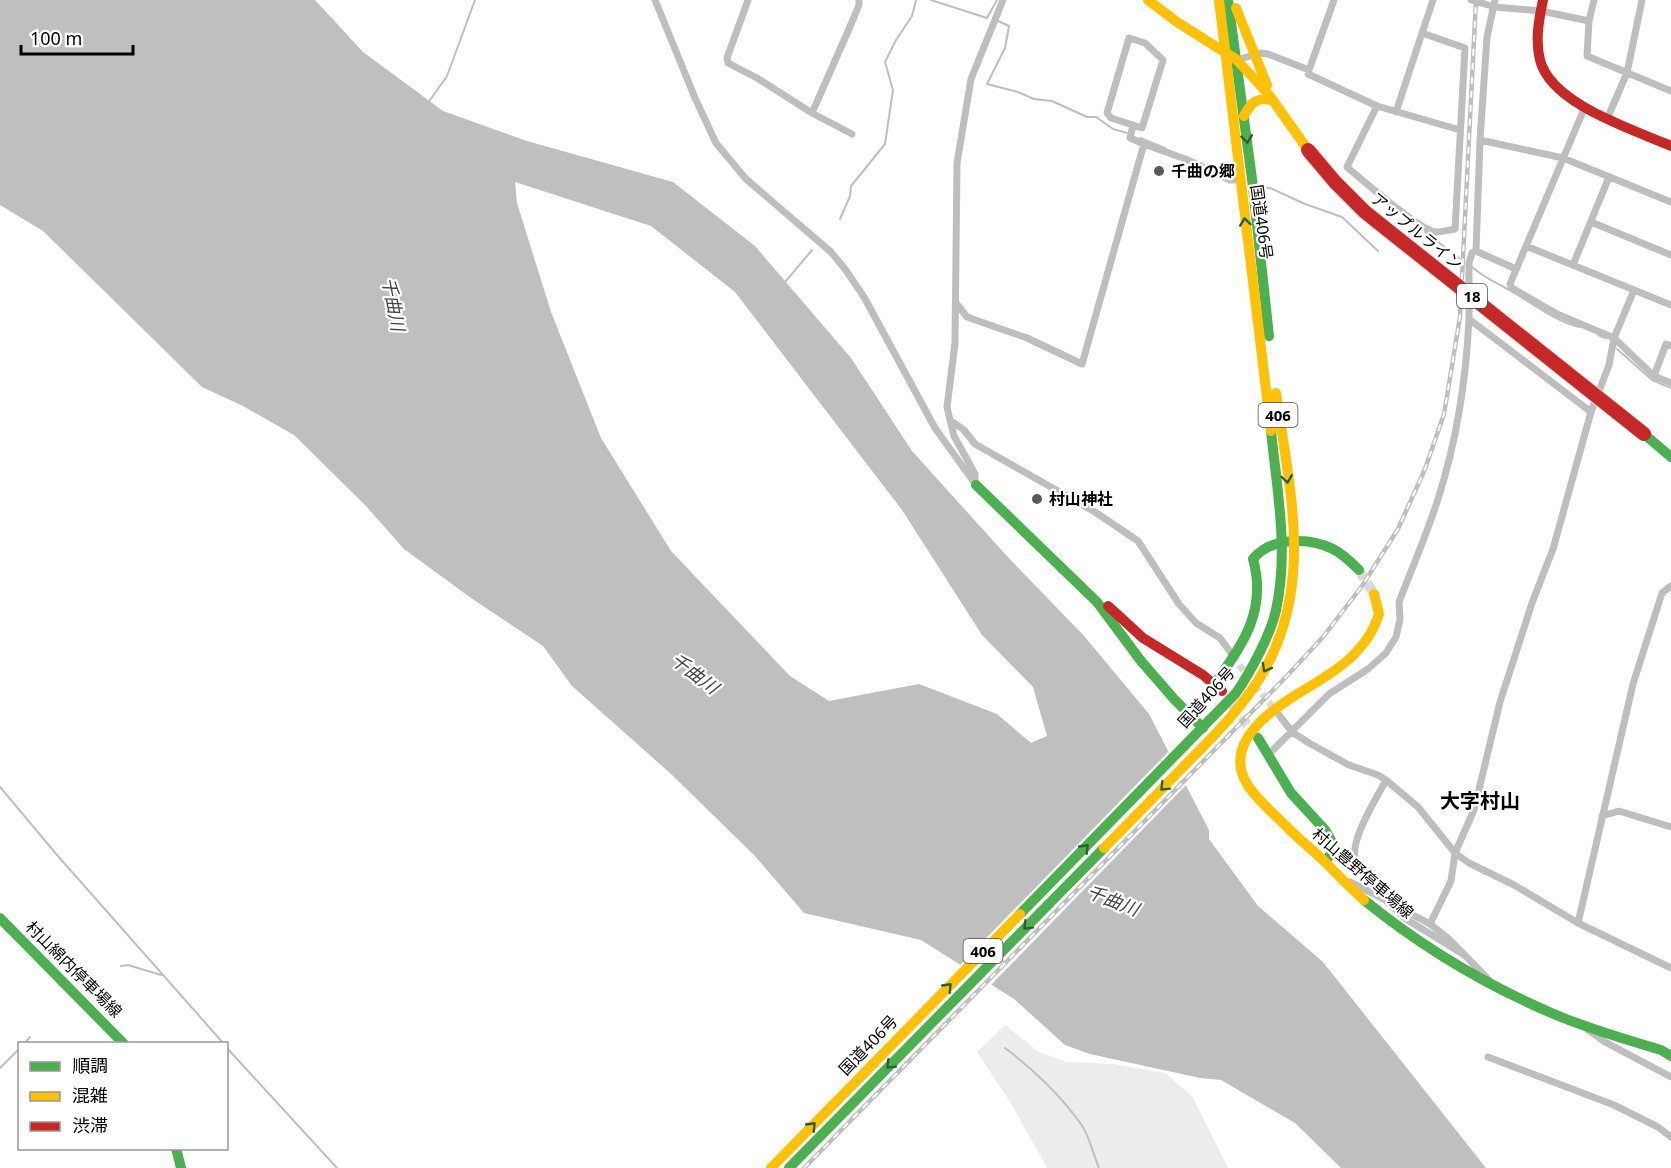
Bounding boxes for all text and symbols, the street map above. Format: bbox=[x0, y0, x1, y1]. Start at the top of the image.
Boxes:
scale bar bbox=[21, 18, 134, 56]
text: 100 m bbox=[30, 26, 82, 50]
one-way arrow bbox=[1240, 134, 1253, 143]
place label: 千曲の郷 bbox=[1171, 160, 1235, 182]
marker: 千曲の郷 bbox=[1152, 164, 1166, 178]
street label: 国道406号 bbox=[1246, 183, 1278, 261]
street label: アップルライン bbox=[1367, 187, 1467, 275]
one-way arrow bbox=[1240, 218, 1252, 227]
water label: 千曲川 bbox=[377, 275, 411, 335]
road number: 18 bbox=[1457, 284, 1487, 308]
road number: 406 bbox=[1258, 403, 1298, 427]
one-way arrow bbox=[1280, 474, 1292, 483]
place label: 村山神社 bbox=[1049, 488, 1113, 510]
marker: 村山神社 bbox=[1030, 492, 1044, 506]
water label: 千曲川 bbox=[666, 647, 725, 700]
street label: 国道406号 bbox=[1173, 662, 1239, 732]
one-way arrow bbox=[1262, 662, 1273, 673]
one-way arrow bbox=[1161, 779, 1172, 790]
district label: 大字村山 bbox=[1440, 787, 1520, 814]
street label: 村山豊野停車場線 bbox=[1307, 823, 1419, 923]
one-way arrow bbox=[1078, 844, 1089, 854]
water label: 千曲川 bbox=[1083, 879, 1144, 922]
street label: 村山綿内停車場線 bbox=[21, 916, 127, 1022]
one-way arrow bbox=[1024, 918, 1035, 929]
road number: 406 bbox=[964, 939, 1002, 963]
one-way arrow bbox=[941, 984, 952, 995]
street label: 国道406号 bbox=[834, 1010, 902, 1080]
legend bbox=[18, 1042, 228, 1150]
text: 順調 bbox=[72, 1053, 108, 1077]
one-way arrow bbox=[887, 1057, 898, 1068]
text: 混雑 bbox=[72, 1083, 108, 1107]
text: 渋滞 bbox=[72, 1113, 108, 1137]
one-way arrow bbox=[804, 1123, 815, 1134]

